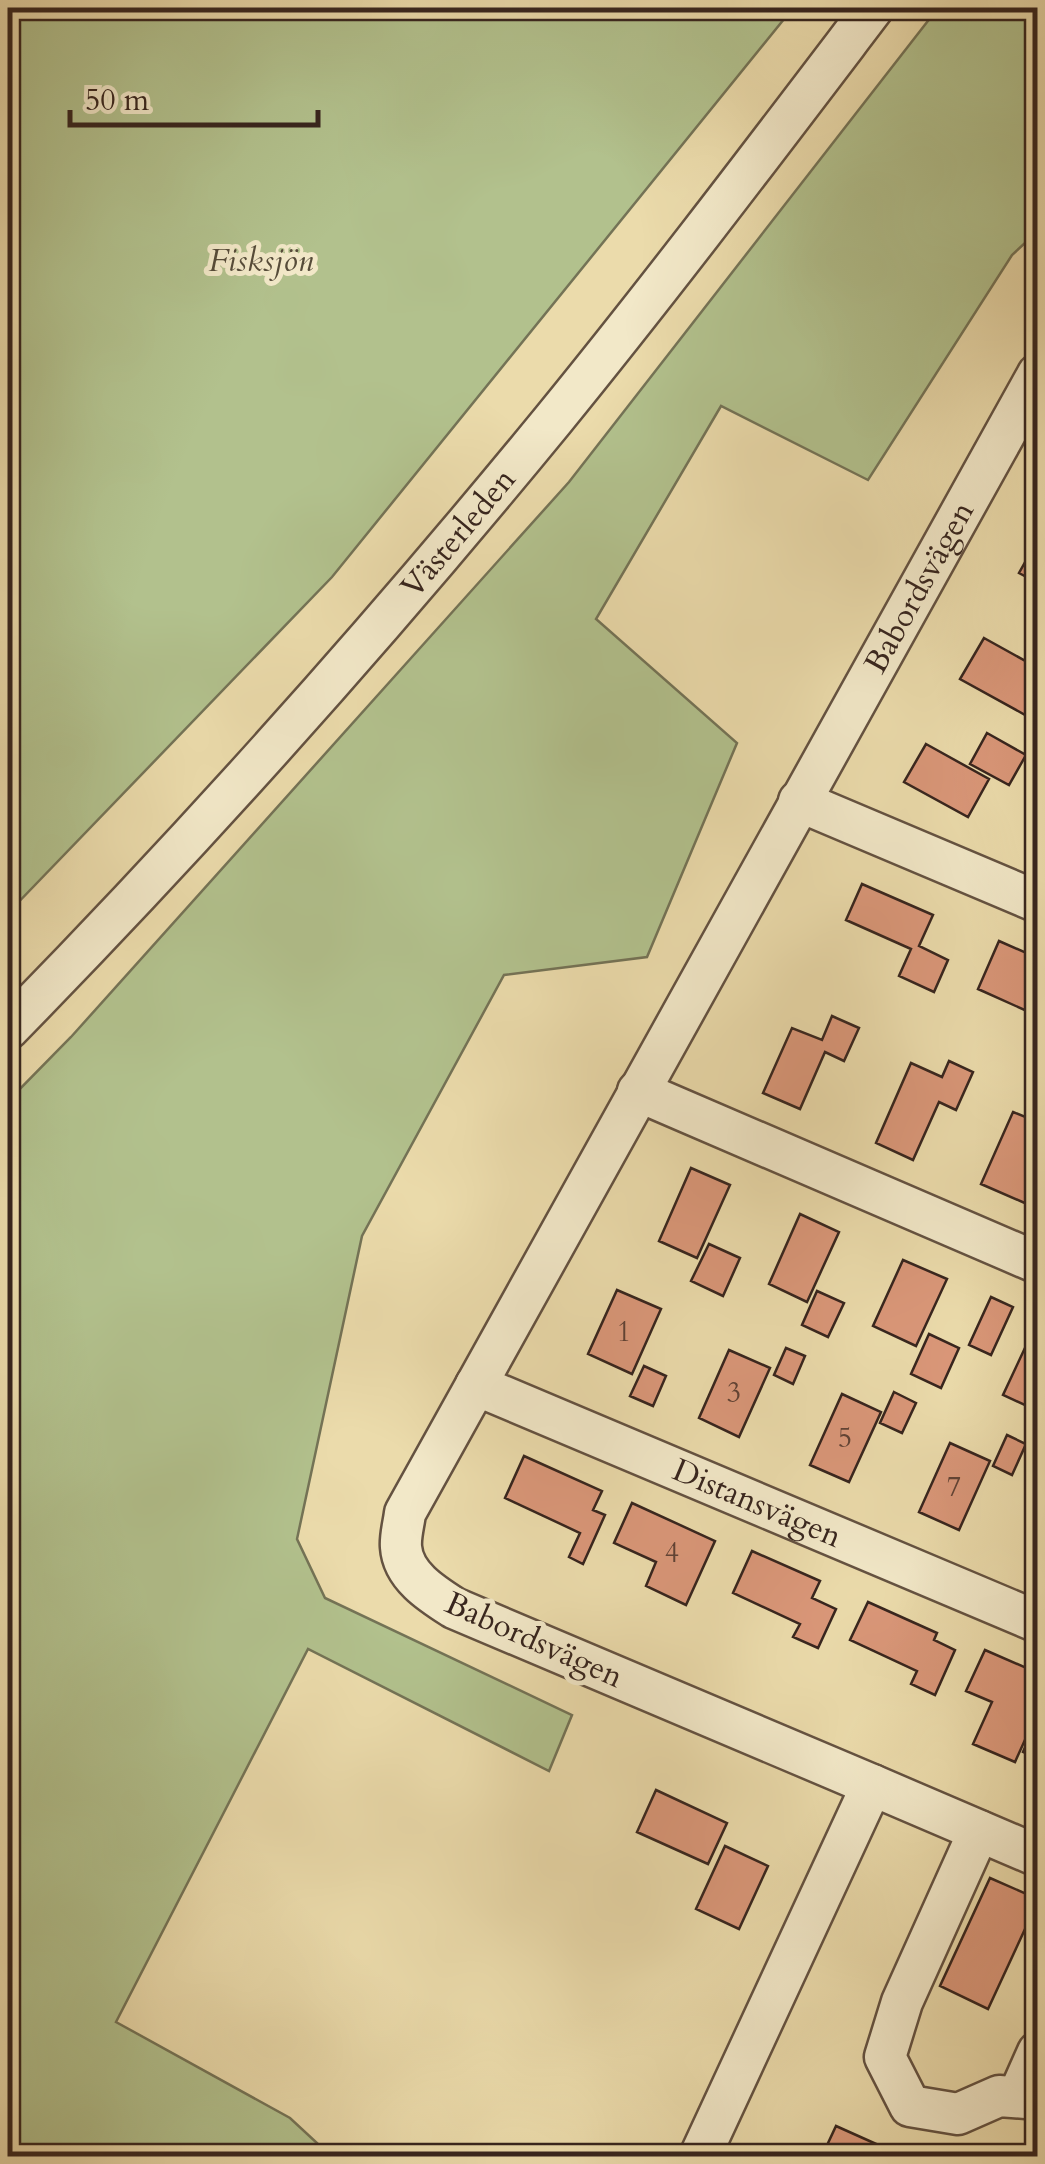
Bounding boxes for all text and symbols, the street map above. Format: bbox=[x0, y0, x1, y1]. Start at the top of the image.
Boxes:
scale bar bbox=[70, 65, 318, 127]
text: 50 m bbox=[85, 80, 150, 121]
park label: Fisksjön bbox=[209, 239, 314, 283]
street label: Västerleden bbox=[391, 459, 526, 607]
street label: Babordsvägen bbox=[854, 494, 985, 681]
house number: 1 bbox=[617, 1313, 631, 1351]
house number: 3 bbox=[727, 1374, 741, 1412]
house number: 5 bbox=[838, 1419, 852, 1457]
street label: Distansvägen bbox=[666, 1448, 848, 1559]
house number: 7 bbox=[947, 1468, 961, 1506]
house number: 4 bbox=[665, 1534, 679, 1572]
street label: Babordsvägen bbox=[438, 1581, 630, 1699]

